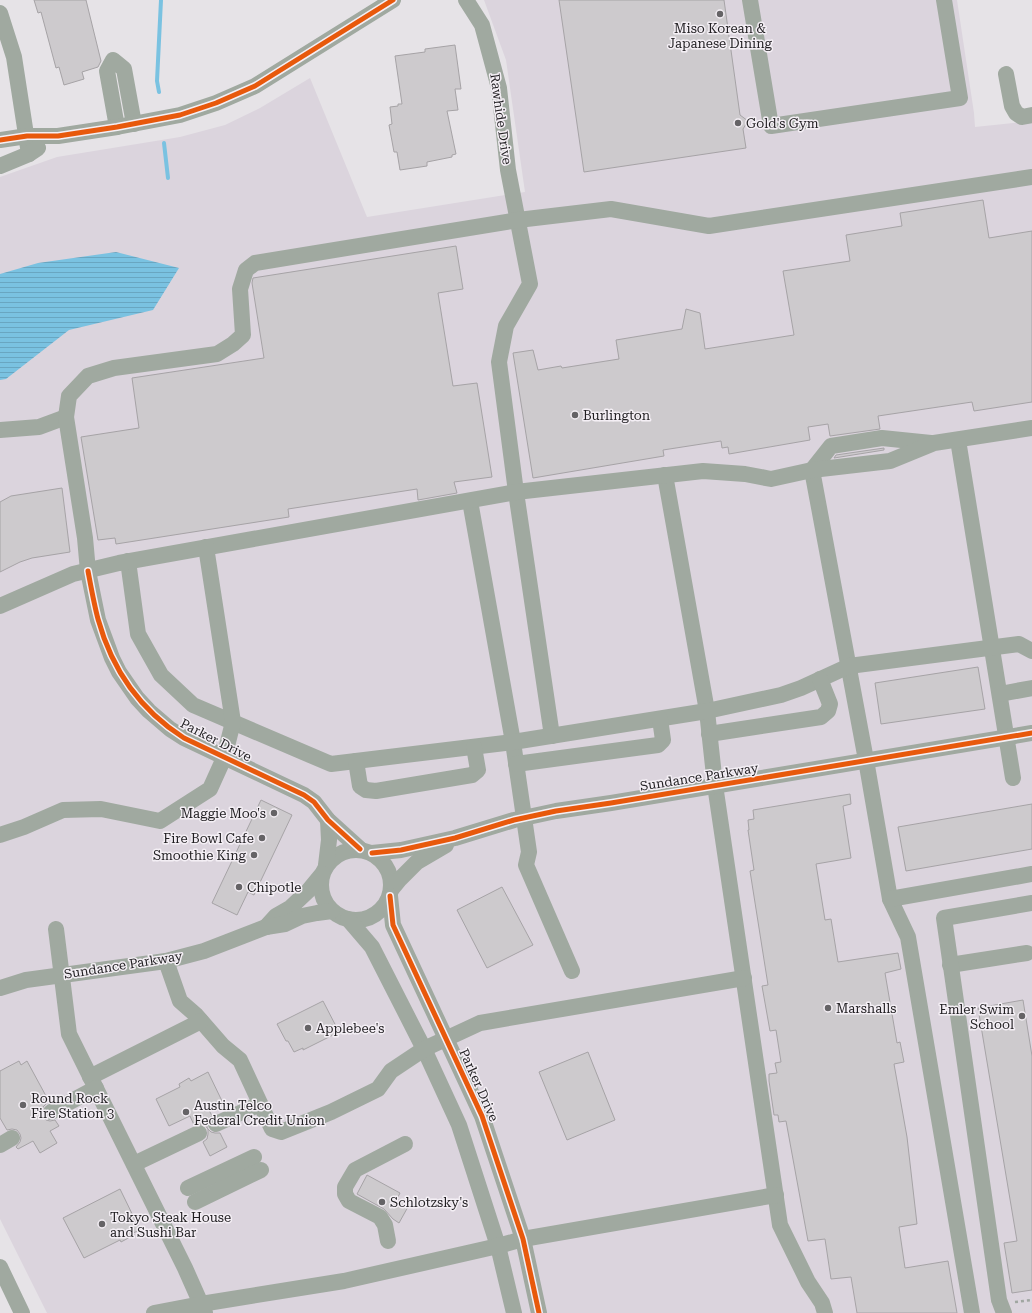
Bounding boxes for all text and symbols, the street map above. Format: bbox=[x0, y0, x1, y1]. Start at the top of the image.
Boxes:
marker: Miso Korean & Japanese Dining bbox=[715, 9, 725, 19]
place label: Miso Korean & Japanese Dining bbox=[668, 21, 773, 51]
street label: Rawhide Drive bbox=[487, 73, 515, 165]
place label: Gold's Gym bbox=[746, 116, 819, 131]
marker: Gold's Gym bbox=[733, 118, 743, 128]
place label: Burlington bbox=[583, 408, 651, 423]
marker: Burlington bbox=[570, 410, 580, 420]
street label: Parker Drive bbox=[178, 716, 254, 764]
street label: Sundance Parkway bbox=[639, 760, 760, 794]
place label: Maggie Moo's bbox=[181, 806, 266, 821]
marker: Maggie Moo's bbox=[269, 808, 279, 818]
place label: Fire Bowl Cafe bbox=[163, 831, 254, 846]
marker: Fire Bowl Cafe bbox=[257, 833, 267, 843]
place label: Smoothie King bbox=[153, 848, 247, 863]
marker: Smoothie King bbox=[249, 850, 259, 860]
place label: Chipotle bbox=[247, 880, 301, 895]
marker: Chipotle bbox=[234, 882, 244, 892]
street label: Sundance Parkway bbox=[63, 948, 184, 982]
place label: Marshalls bbox=[836, 1001, 896, 1016]
place label: Emler Swim School bbox=[939, 1002, 1014, 1032]
marker: Marshalls bbox=[823, 1003, 833, 1013]
marker: Emler Swim School bbox=[1017, 1011, 1027, 1021]
place label: Applebee's bbox=[316, 1021, 384, 1036]
marker: Applebee's bbox=[303, 1023, 313, 1033]
street label: Parker Drive bbox=[456, 1046, 502, 1124]
place label: Round Rock Fire Station 3 bbox=[31, 1091, 114, 1121]
place label: Austin Telco Federal Credit Union bbox=[194, 1098, 326, 1128]
marker: Round Rock Fire Station 3 bbox=[18, 1100, 28, 1110]
marker: Austin Telco Federal Credit Union bbox=[181, 1107, 191, 1117]
place label: Schlotzsky's bbox=[390, 1195, 468, 1210]
marker: Schlotzsky's bbox=[377, 1197, 387, 1207]
place label: Tokyo Steak House and Sushi Bar bbox=[110, 1210, 231, 1240]
marker: Tokyo Steak House and Sushi Bar bbox=[97, 1219, 107, 1229]

